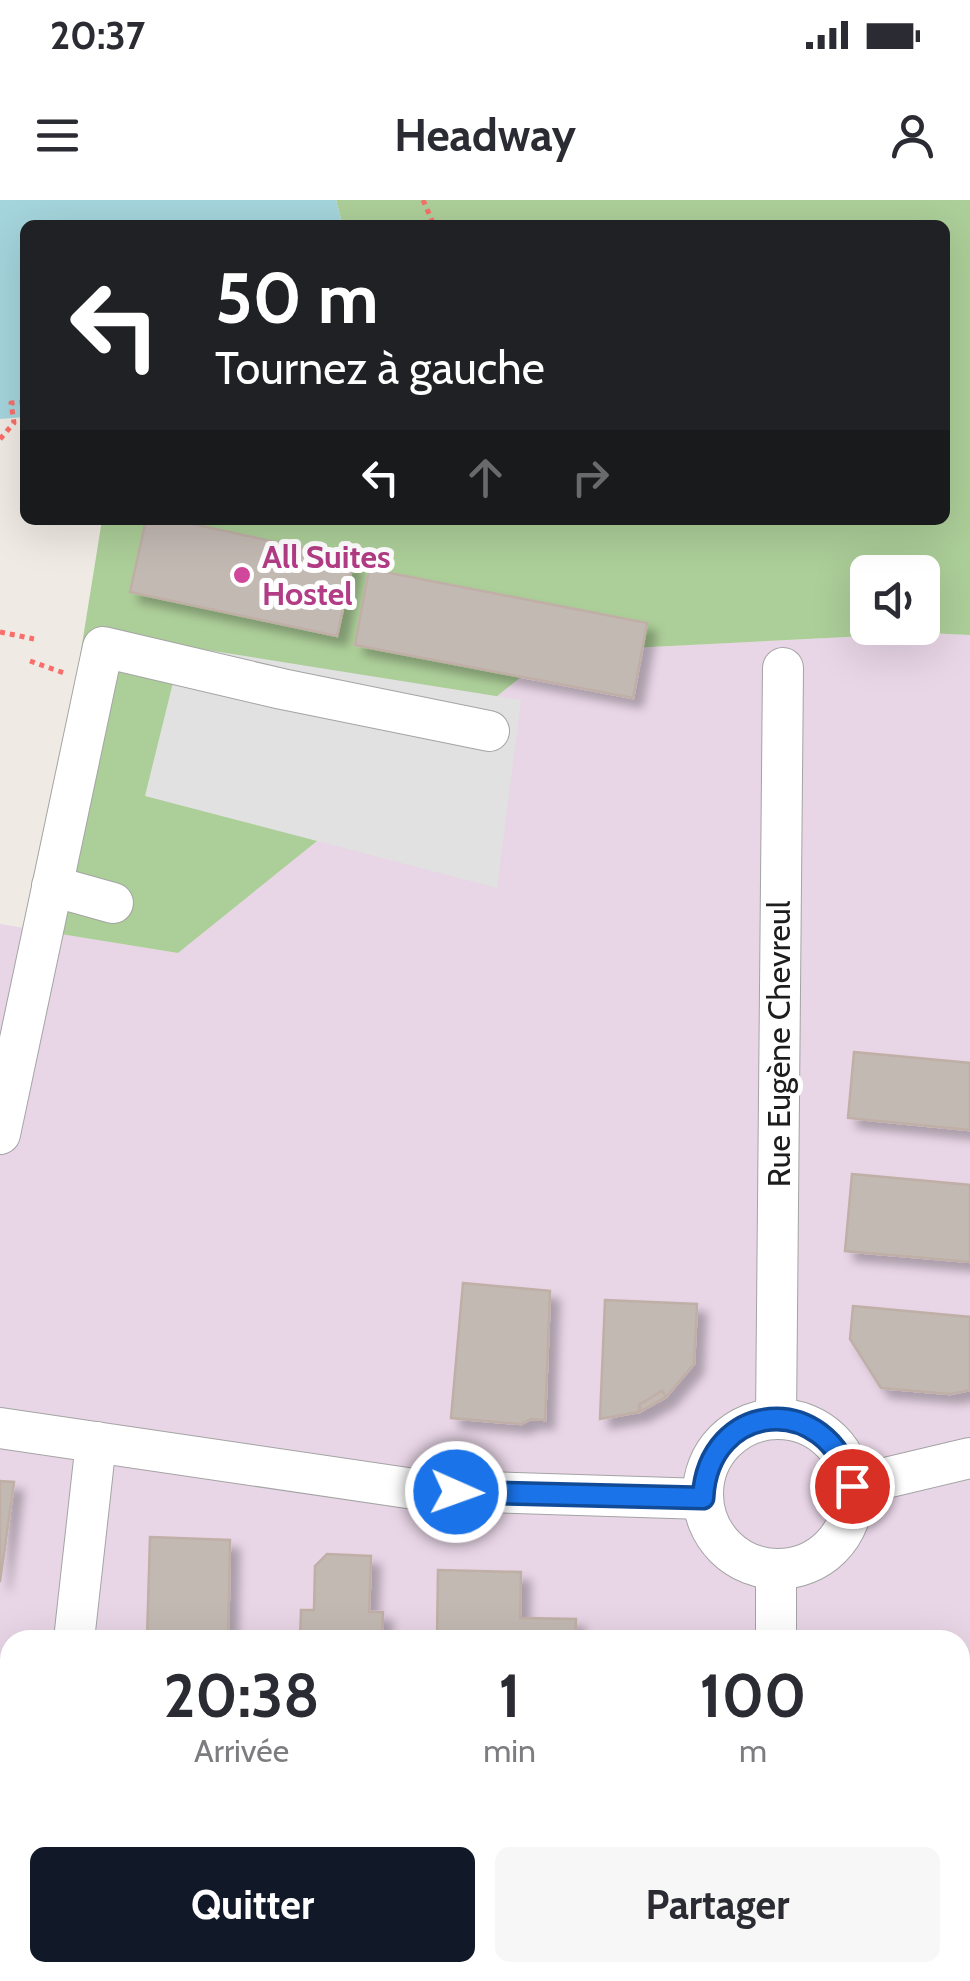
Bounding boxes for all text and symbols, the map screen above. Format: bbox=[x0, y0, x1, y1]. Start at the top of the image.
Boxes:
text: 20:37 bbox=[50, 12, 145, 59]
icon: menu bbox=[30, 108, 85, 163]
text: Headway bbox=[394, 108, 576, 162]
icon: person bbox=[885, 108, 940, 163]
text: 50 m bbox=[215, 255, 379, 341]
icon: left bbox=[50, 260, 180, 390]
text: Tournez à gauche bbox=[215, 341, 545, 395]
icon: left bbox=[353, 450, 408, 505]
icon: ahead bbox=[458, 450, 513, 505]
icon: right bbox=[563, 450, 618, 505]
place label: All Suites Hostel bbox=[262, 537, 390, 613]
map controls bbox=[850, 555, 940, 645]
button: sound bbox=[850, 555, 940, 645]
marker: All Suites Hostel bbox=[231, 564, 253, 586]
street label: Rue Eugène Chevreul bbox=[759, 900, 798, 1187]
position arrow bbox=[404, 1440, 508, 1544]
pin bbox=[810, 1444, 895, 1529]
icon: arrive bbox=[825, 1459, 880, 1514]
text: 20:38 bbox=[164, 1659, 320, 1732]
text: 1 bbox=[498, 1659, 521, 1732]
text: 100 bbox=[700, 1659, 806, 1732]
text: Arrivée bbox=[194, 1731, 289, 1770]
text: min bbox=[483, 1731, 536, 1770]
text: m bbox=[739, 1731, 767, 1770]
button: Quitter bbox=[30, 1847, 475, 1962]
button: Partager bbox=[495, 1847, 940, 1962]

